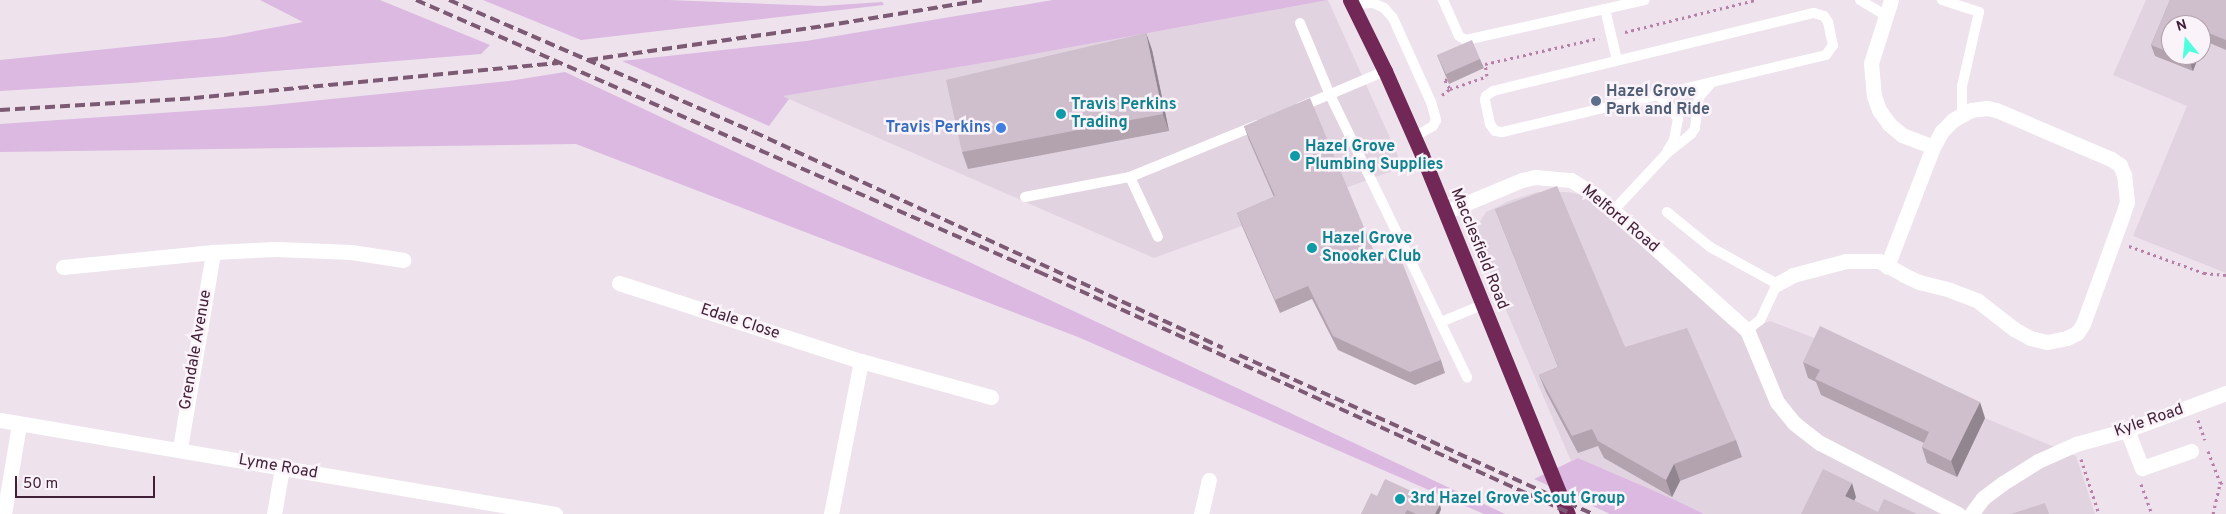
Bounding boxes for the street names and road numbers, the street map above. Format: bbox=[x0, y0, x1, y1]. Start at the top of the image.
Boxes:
street label: Melford Road bbox=[1577, 181, 1663, 257]
street label: Macclesfield Road bbox=[1446, 186, 1512, 312]
street label: Grendale Avenue bbox=[176, 288, 216, 412]
street label: Edale Close bbox=[698, 300, 782, 344]
street label: Kyle Road bbox=[2112, 400, 2186, 442]
street label: Lyme Road bbox=[237, 451, 319, 483]

